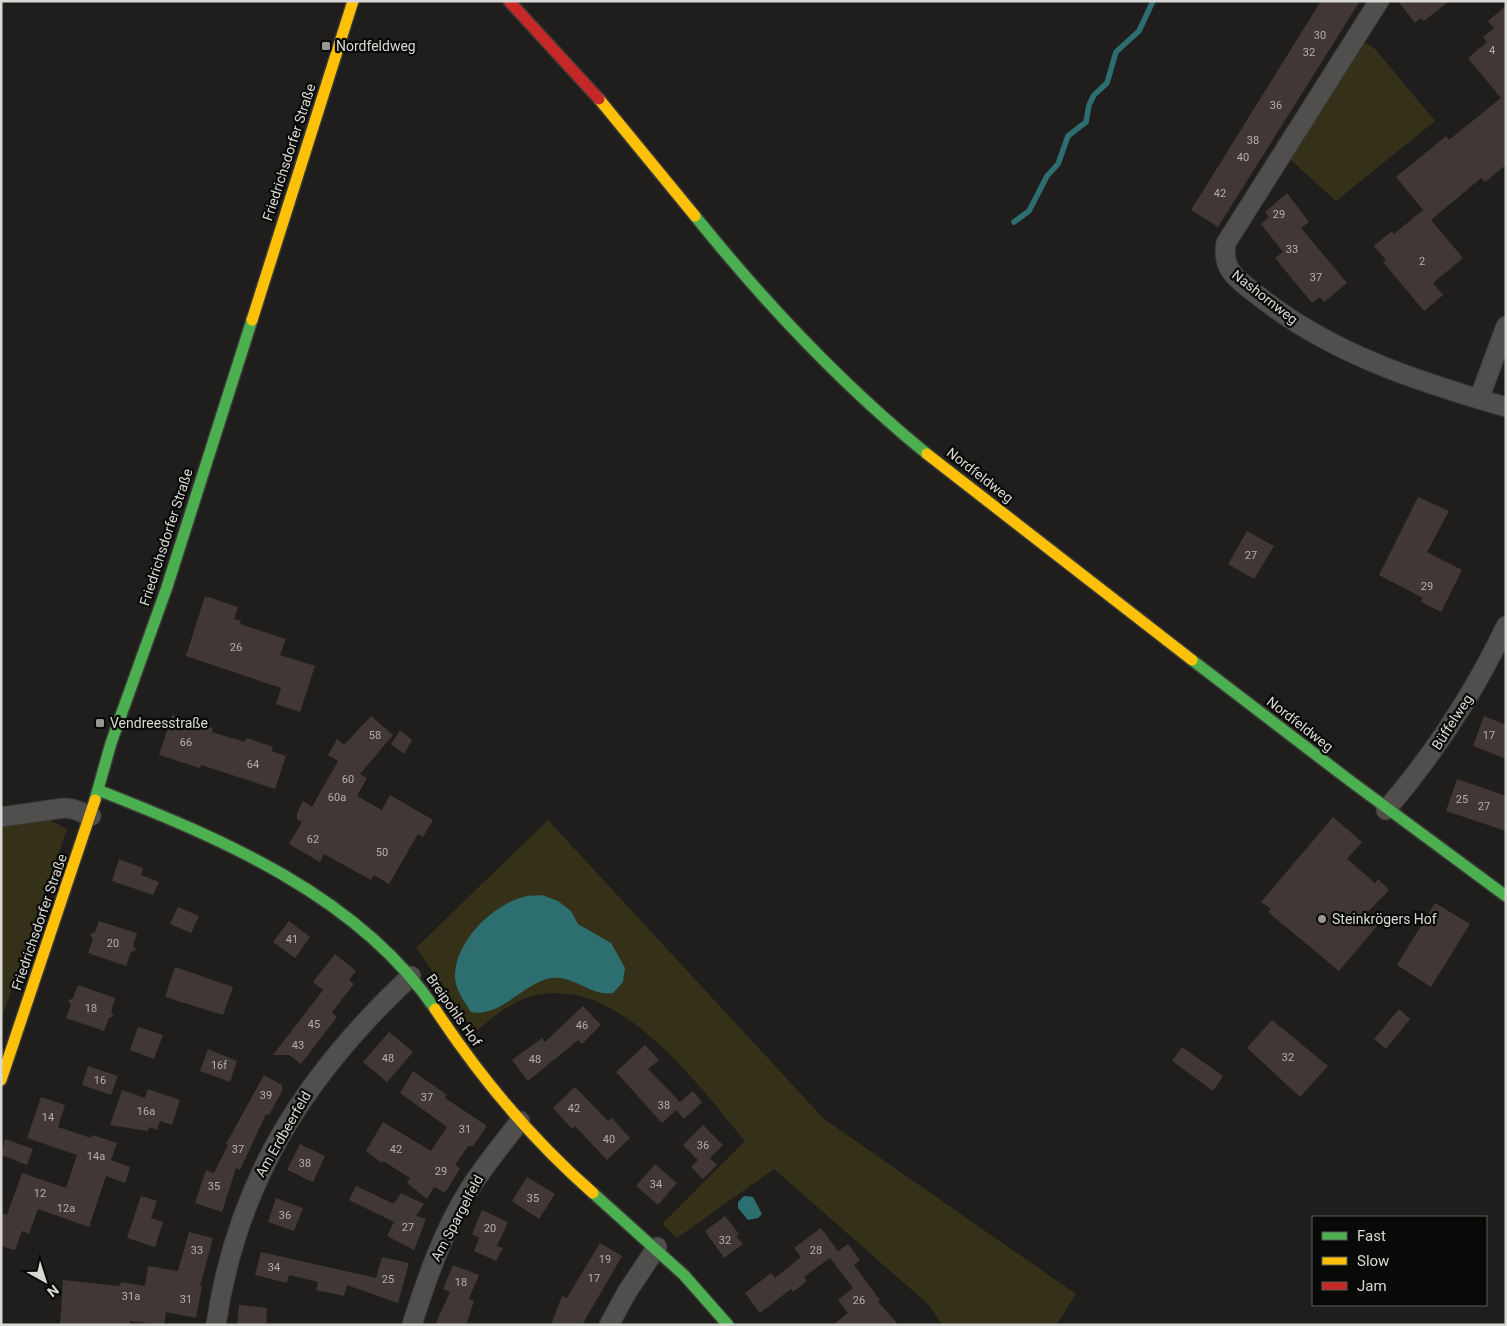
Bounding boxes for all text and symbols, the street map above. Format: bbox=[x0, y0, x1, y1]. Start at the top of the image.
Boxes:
house number: 30 bbox=[1314, 29, 1326, 42]
place label: Nordfeldweg bbox=[336, 38, 416, 54]
marker: Nordfeldweg bbox=[320, 40, 332, 52]
house number: 4 bbox=[1489, 44, 1495, 57]
house number: 32 bbox=[1303, 46, 1315, 59]
street label: Friedrichsdorfer Straße bbox=[259, 81, 319, 223]
house number: 36 bbox=[1270, 99, 1282, 112]
house number: 38 bbox=[1247, 134, 1259, 147]
house number: 40 bbox=[1237, 151, 1249, 164]
house number: 42 bbox=[1214, 187, 1226, 200]
house number: 29 bbox=[1273, 208, 1285, 221]
house number: 33 bbox=[1286, 243, 1298, 256]
house number: 2 bbox=[1419, 255, 1425, 268]
street label: Nashornweg bbox=[1229, 266, 1301, 328]
house number: 37 bbox=[1310, 271, 1322, 284]
street label: Nordfeldweg bbox=[944, 444, 1016, 506]
street label: Friedrichsdorfer Straße bbox=[136, 466, 196, 608]
house number: 27 bbox=[1245, 549, 1257, 562]
house number: 29 bbox=[1421, 580, 1433, 593]
house number: 26 bbox=[230, 641, 242, 654]
street label: Büffelweg bbox=[1428, 691, 1476, 753]
street label: Nordfeldweg bbox=[1264, 693, 1336, 755]
place label: Vendreesstraße bbox=[110, 715, 208, 731]
marker: Vendreesstraße bbox=[94, 717, 106, 729]
house number: 58 bbox=[369, 729, 381, 742]
house number: 17 bbox=[1483, 729, 1495, 742]
house number: 66 bbox=[180, 736, 192, 749]
house number: 64 bbox=[247, 758, 259, 771]
house number: 60 bbox=[342, 773, 354, 786]
house number: 60a bbox=[328, 791, 346, 804]
house number: 25 bbox=[1456, 793, 1468, 806]
house number: 27 bbox=[1478, 800, 1490, 813]
house number: 62 bbox=[307, 833, 319, 846]
house number: 50 bbox=[376, 846, 388, 859]
street label: Friedrichsdorfer Straße bbox=[8, 852, 70, 992]
place label: Steinkrögers Hof bbox=[1332, 911, 1437, 927]
marker: Steinkrögers Hof bbox=[1316, 913, 1328, 925]
house number: 41 bbox=[286, 933, 298, 946]
house number: 20 bbox=[107, 937, 119, 950]
street label: Breipohls Hof bbox=[423, 971, 485, 1049]
house number: 18 bbox=[85, 1002, 97, 1015]
house number: 45 bbox=[308, 1018, 320, 1031]
house number: 46 bbox=[576, 1019, 588, 1032]
house number: 43 bbox=[292, 1039, 304, 1052]
house number: 32 bbox=[1282, 1051, 1294, 1064]
house number: 48 bbox=[382, 1052, 394, 1065]
house number: 48 bbox=[529, 1053, 541, 1066]
house number: 16f bbox=[211, 1059, 227, 1072]
house number: 16 bbox=[94, 1074, 106, 1087]
street label: Am Erdbeerfeld bbox=[252, 1088, 314, 1180]
house number: 39 bbox=[260, 1089, 272, 1102]
house number: 37 bbox=[421, 1091, 433, 1104]
house number: 38 bbox=[658, 1099, 670, 1112]
house number: 42 bbox=[568, 1102, 580, 1115]
house number: 16a bbox=[137, 1105, 155, 1118]
house number: 14 bbox=[42, 1111, 54, 1124]
house number: 31 bbox=[459, 1123, 471, 1136]
house number: 40 bbox=[603, 1133, 615, 1146]
house number: 36 bbox=[697, 1139, 709, 1152]
house number: 37 bbox=[232, 1143, 244, 1156]
house number: 42 bbox=[390, 1143, 402, 1156]
house number: 14a bbox=[87, 1150, 105, 1163]
house number: 38 bbox=[299, 1157, 311, 1170]
house number: 29 bbox=[435, 1165, 447, 1178]
street label: Am Spargelfeld bbox=[428, 1172, 486, 1264]
house number: 34 bbox=[650, 1178, 662, 1191]
house number: 35 bbox=[208, 1180, 220, 1193]
house number: 12 bbox=[34, 1187, 46, 1200]
house number: 35 bbox=[527, 1192, 539, 1205]
house number: 12a bbox=[57, 1202, 75, 1215]
house number: 36 bbox=[279, 1209, 291, 1222]
legend bbox=[1312, 1216, 1487, 1306]
house number: 27 bbox=[402, 1221, 414, 1234]
house number: 20 bbox=[484, 1222, 496, 1235]
text: Fast bbox=[1357, 1227, 1386, 1245]
house number: 32 bbox=[719, 1234, 731, 1247]
house number: 33 bbox=[191, 1244, 203, 1257]
house number: 28 bbox=[810, 1244, 822, 1257]
text: Slow bbox=[1357, 1252, 1389, 1270]
house number: 19 bbox=[599, 1253, 611, 1266]
north arrow bbox=[20, 1256, 70, 1306]
house number: 34 bbox=[268, 1261, 280, 1274]
house number: 17 bbox=[588, 1272, 600, 1285]
house number: 25 bbox=[382, 1273, 394, 1286]
house number: 18 bbox=[455, 1276, 467, 1289]
text: Jam bbox=[1357, 1277, 1387, 1295]
text: N bbox=[44, 1282, 62, 1300]
house number: 31a bbox=[122, 1290, 140, 1303]
house number: 31 bbox=[180, 1293, 192, 1306]
house number: 26 bbox=[853, 1294, 865, 1307]

